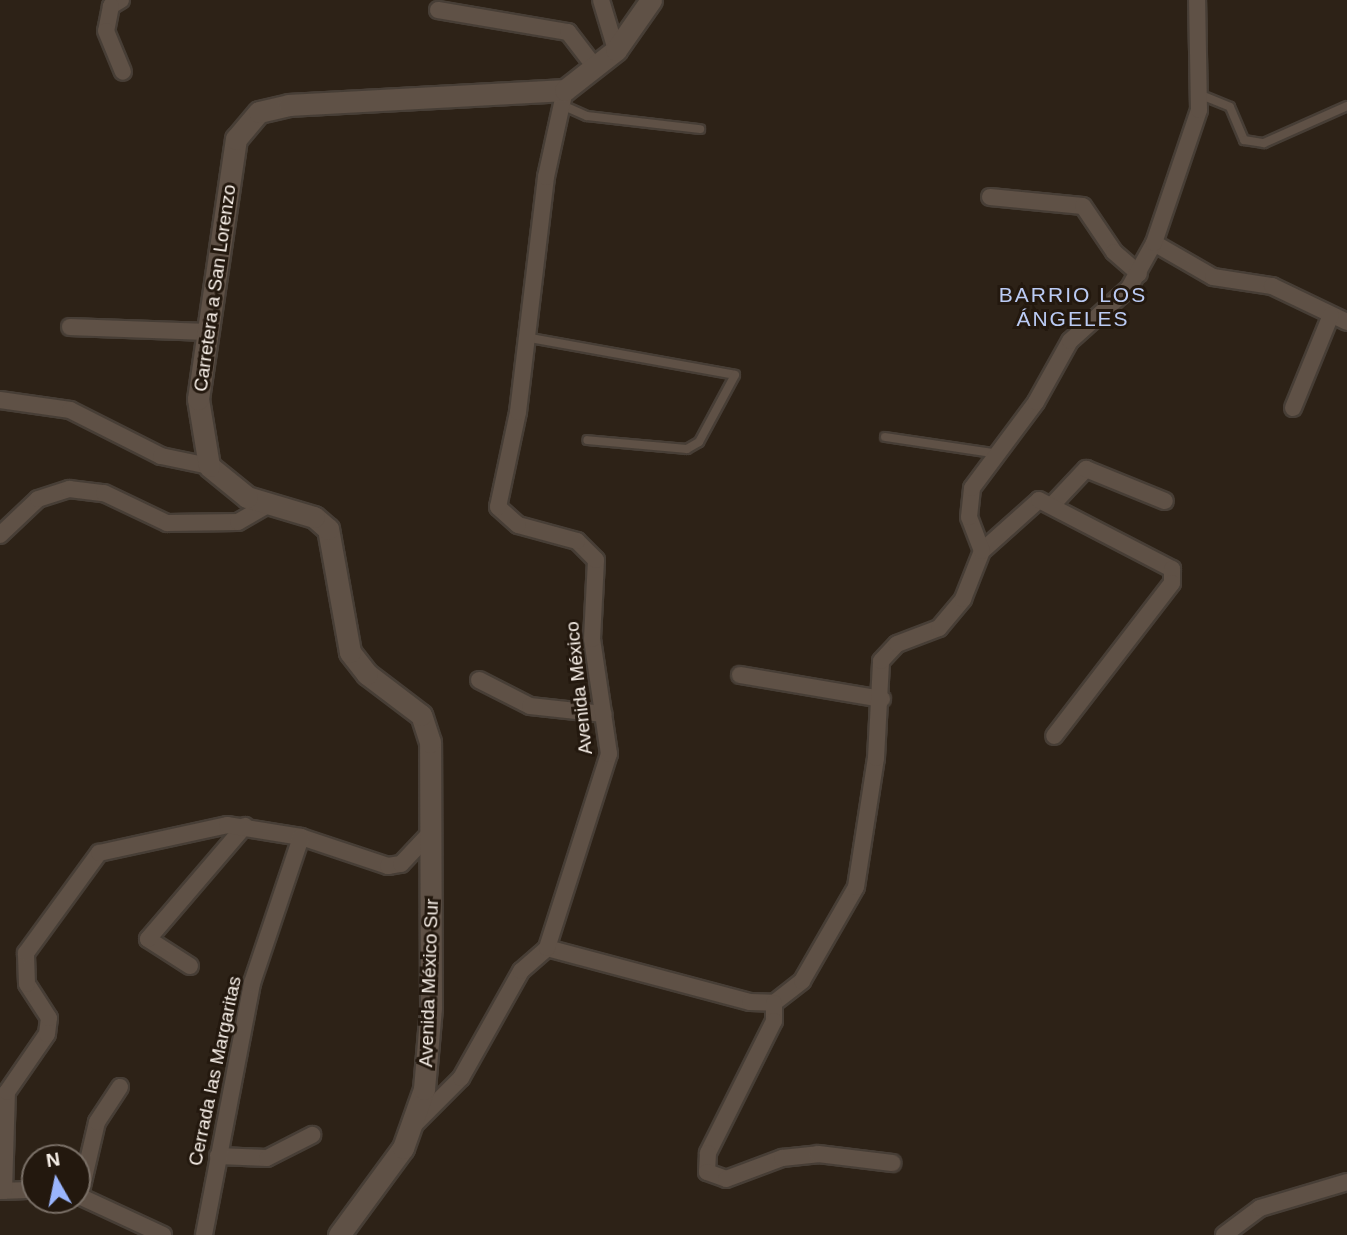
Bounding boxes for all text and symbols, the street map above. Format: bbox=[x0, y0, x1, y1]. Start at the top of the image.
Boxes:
street label: Carretera a San Lorenzo bbox=[189, 183, 241, 393]
district label: BARRIO LOS ÁNGELES bbox=[1000, 282, 1146, 332]
street label: Avenida México bbox=[561, 620, 597, 756]
street label: Avenida México Sur bbox=[415, 898, 443, 1068]
street label: Cerrada las Margaritas bbox=[184, 974, 246, 1168]
north arrow bbox=[21, 1144, 91, 1214]
text: N bbox=[45, 1148, 61, 1171]

